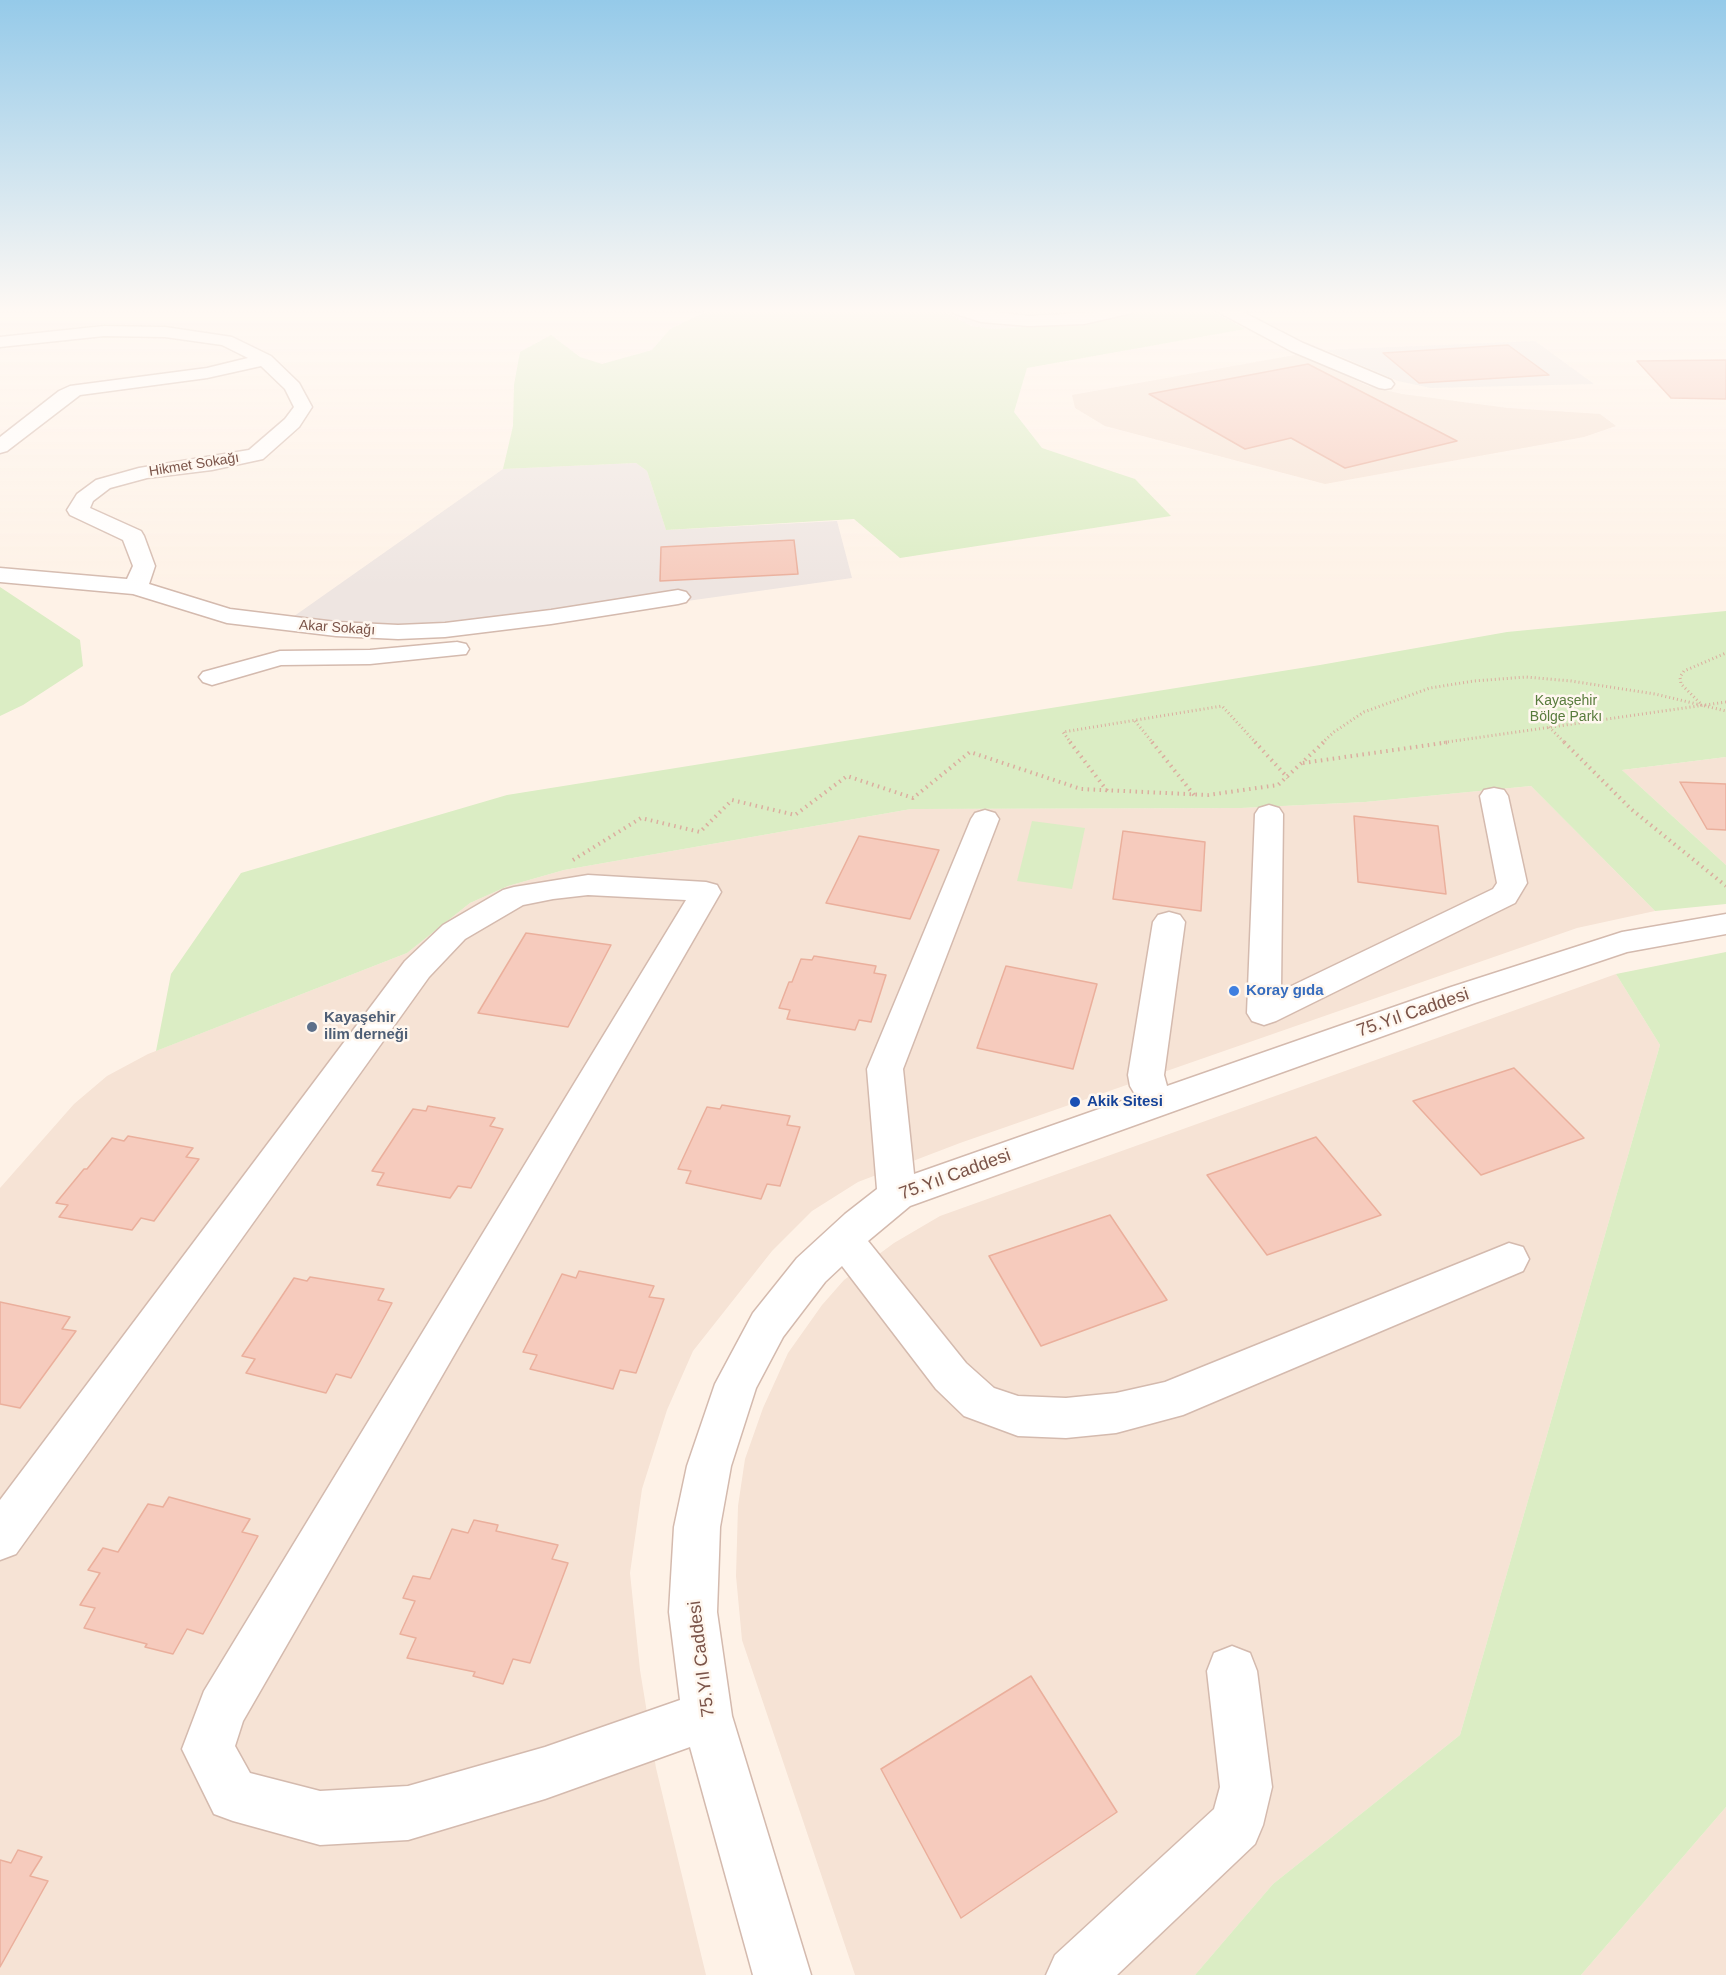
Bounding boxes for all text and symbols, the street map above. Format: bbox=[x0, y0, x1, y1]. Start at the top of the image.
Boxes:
street label: Hikmet Sokağı bbox=[148, 450, 240, 480]
street label: Akar Sokağı bbox=[298, 617, 376, 639]
park label: Kayaşehir Bölge Parkı bbox=[1530, 693, 1602, 726]
place label: Koray gıda bbox=[1246, 982, 1324, 1000]
marker: Koray gıda bbox=[1227, 984, 1241, 998]
street label: 75.Yıl Caddesi bbox=[1354, 984, 1472, 1042]
place label: Kayaşehir ilim derneği bbox=[324, 1009, 408, 1044]
marker: Kayaşehir ilim derneği bbox=[305, 1020, 319, 1034]
place label: Akik Sitesi bbox=[1087, 1093, 1163, 1111]
marker: Akik Sitesi bbox=[1068, 1095, 1082, 1109]
street label: 75.Yıl Caddesi bbox=[896, 1145, 1014, 1205]
street label: 75.Yıl Caddesi bbox=[684, 1600, 720, 1718]

